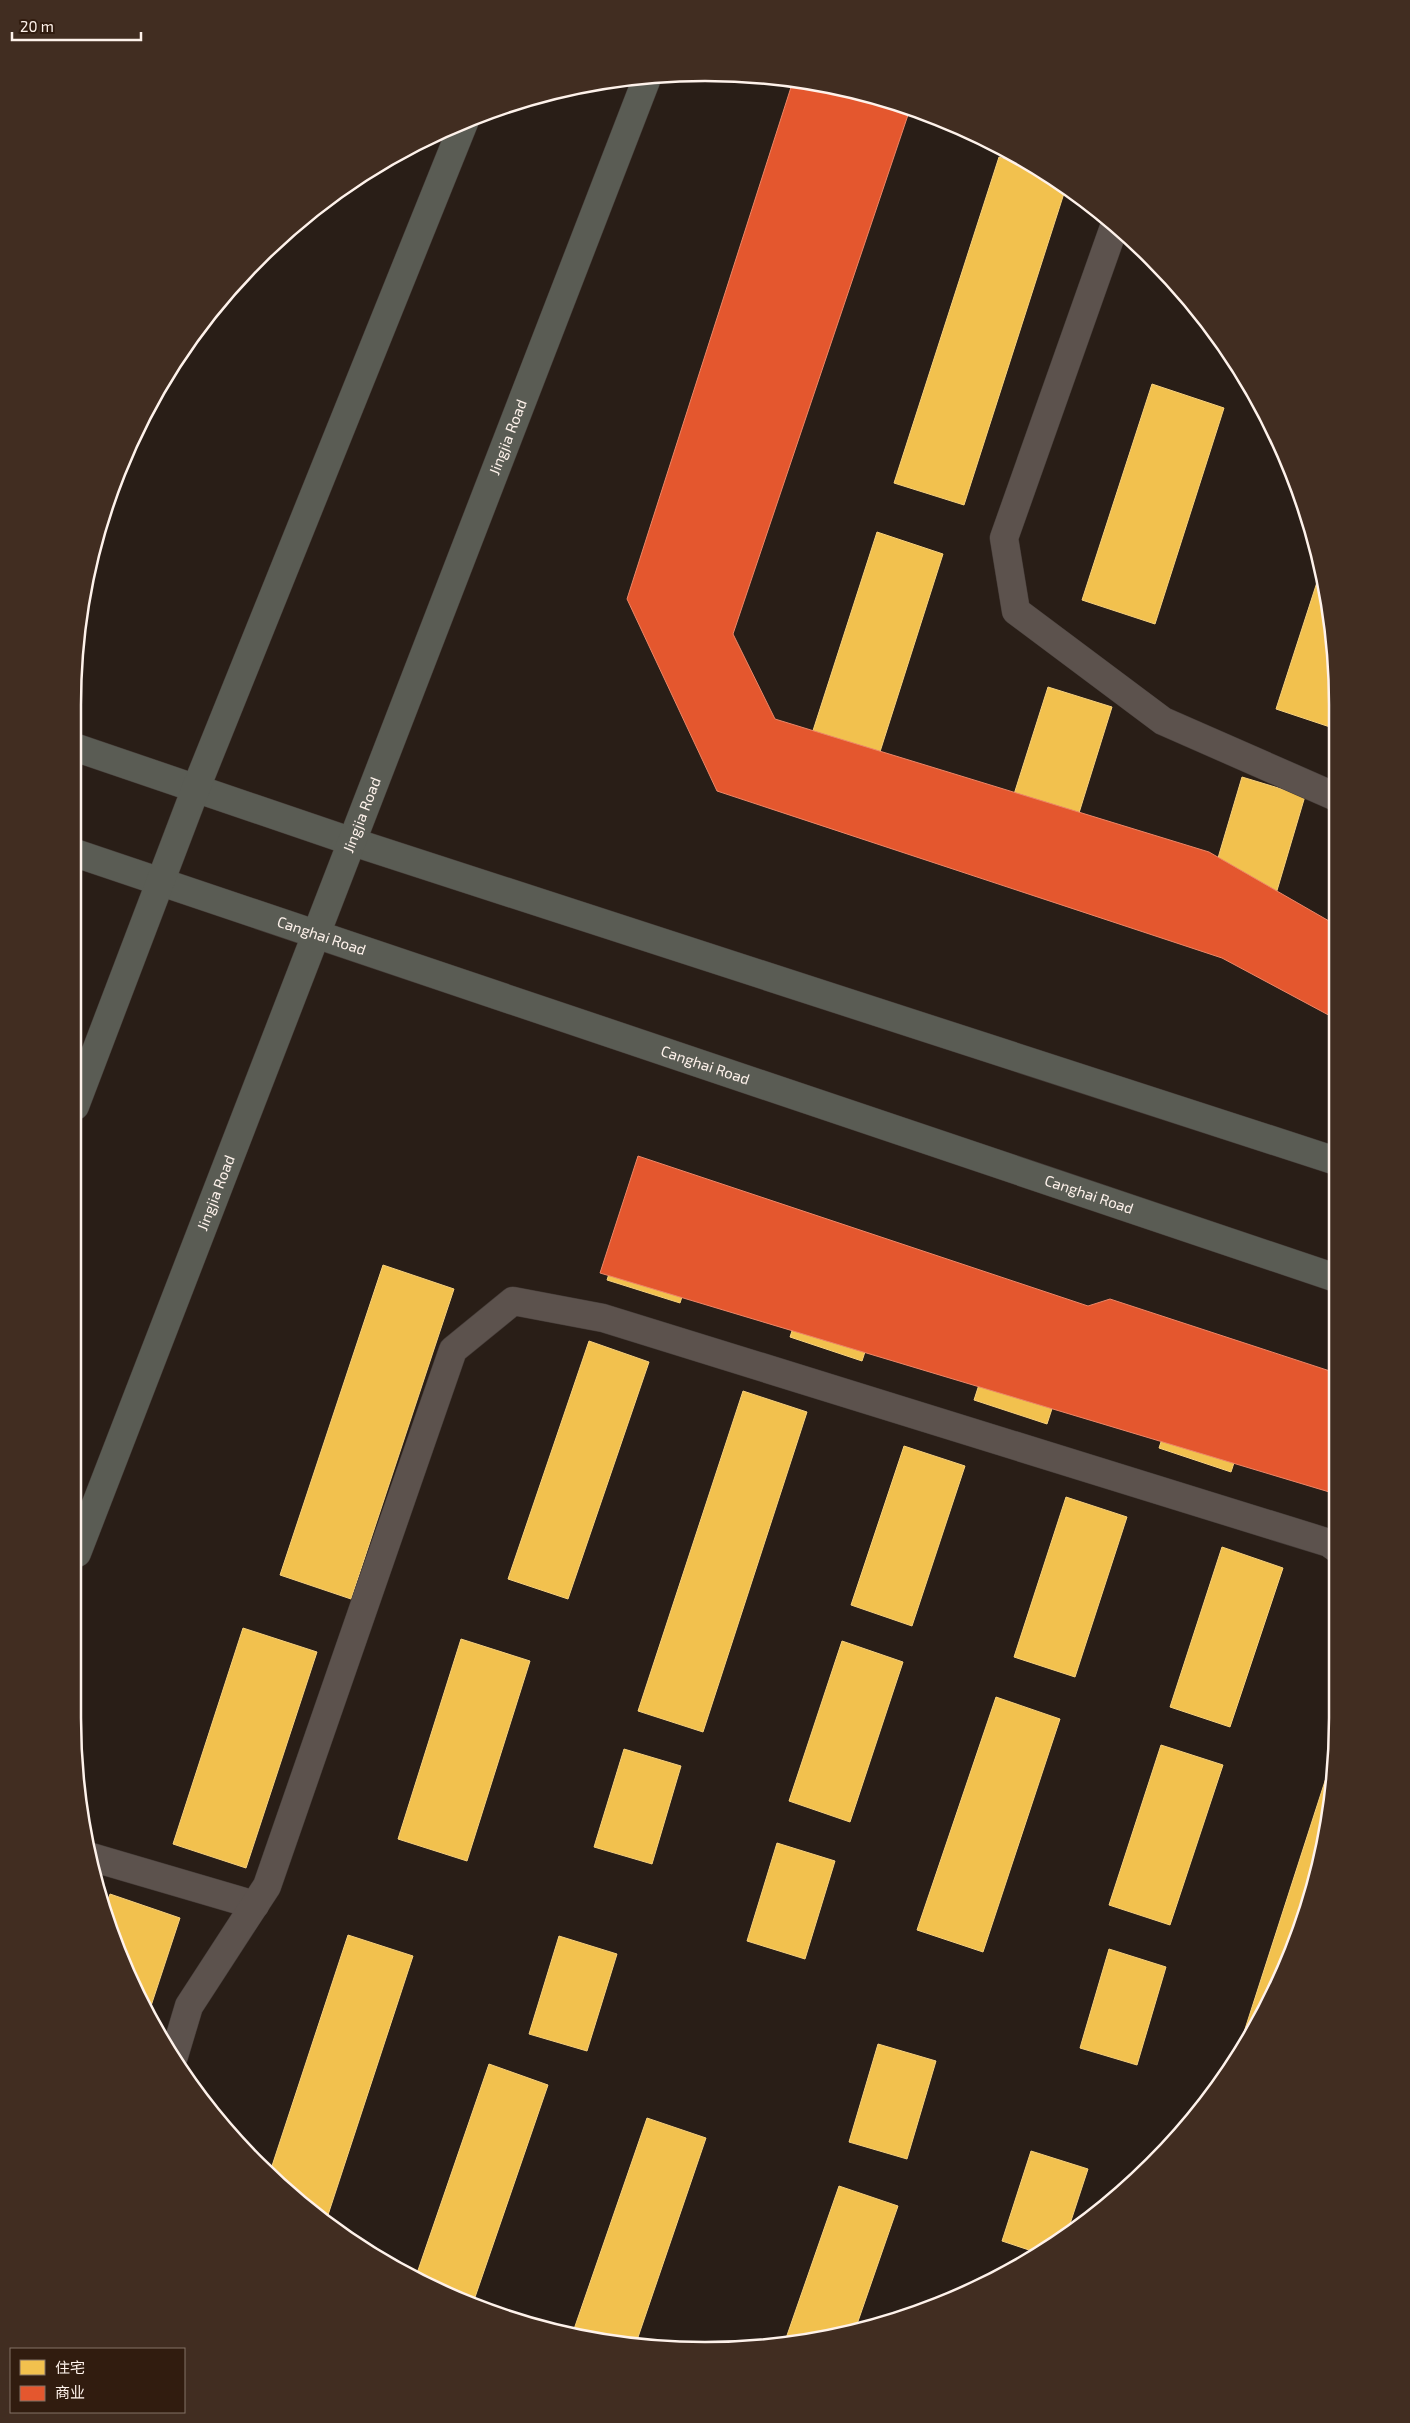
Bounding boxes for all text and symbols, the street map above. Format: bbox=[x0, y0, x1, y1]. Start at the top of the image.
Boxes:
scale bar bbox=[12, 10, 141, 42]
text: 20 m bbox=[20, 17, 54, 35]
street label: Jingjia Road bbox=[484, 397, 530, 477]
street label: Jingjia Road bbox=[338, 774, 384, 855]
street label: Canghai Road bbox=[275, 912, 368, 958]
street label: Canghai Road bbox=[659, 1041, 752, 1088]
street label: Jingjia Road bbox=[192, 1152, 238, 1233]
street label: Canghai Road bbox=[1043, 1170, 1136, 1217]
legend bbox=[10, 2348, 185, 2413]
text: 住宅 bbox=[55, 2358, 85, 2376]
text: 商业 bbox=[55, 2383, 85, 2401]

